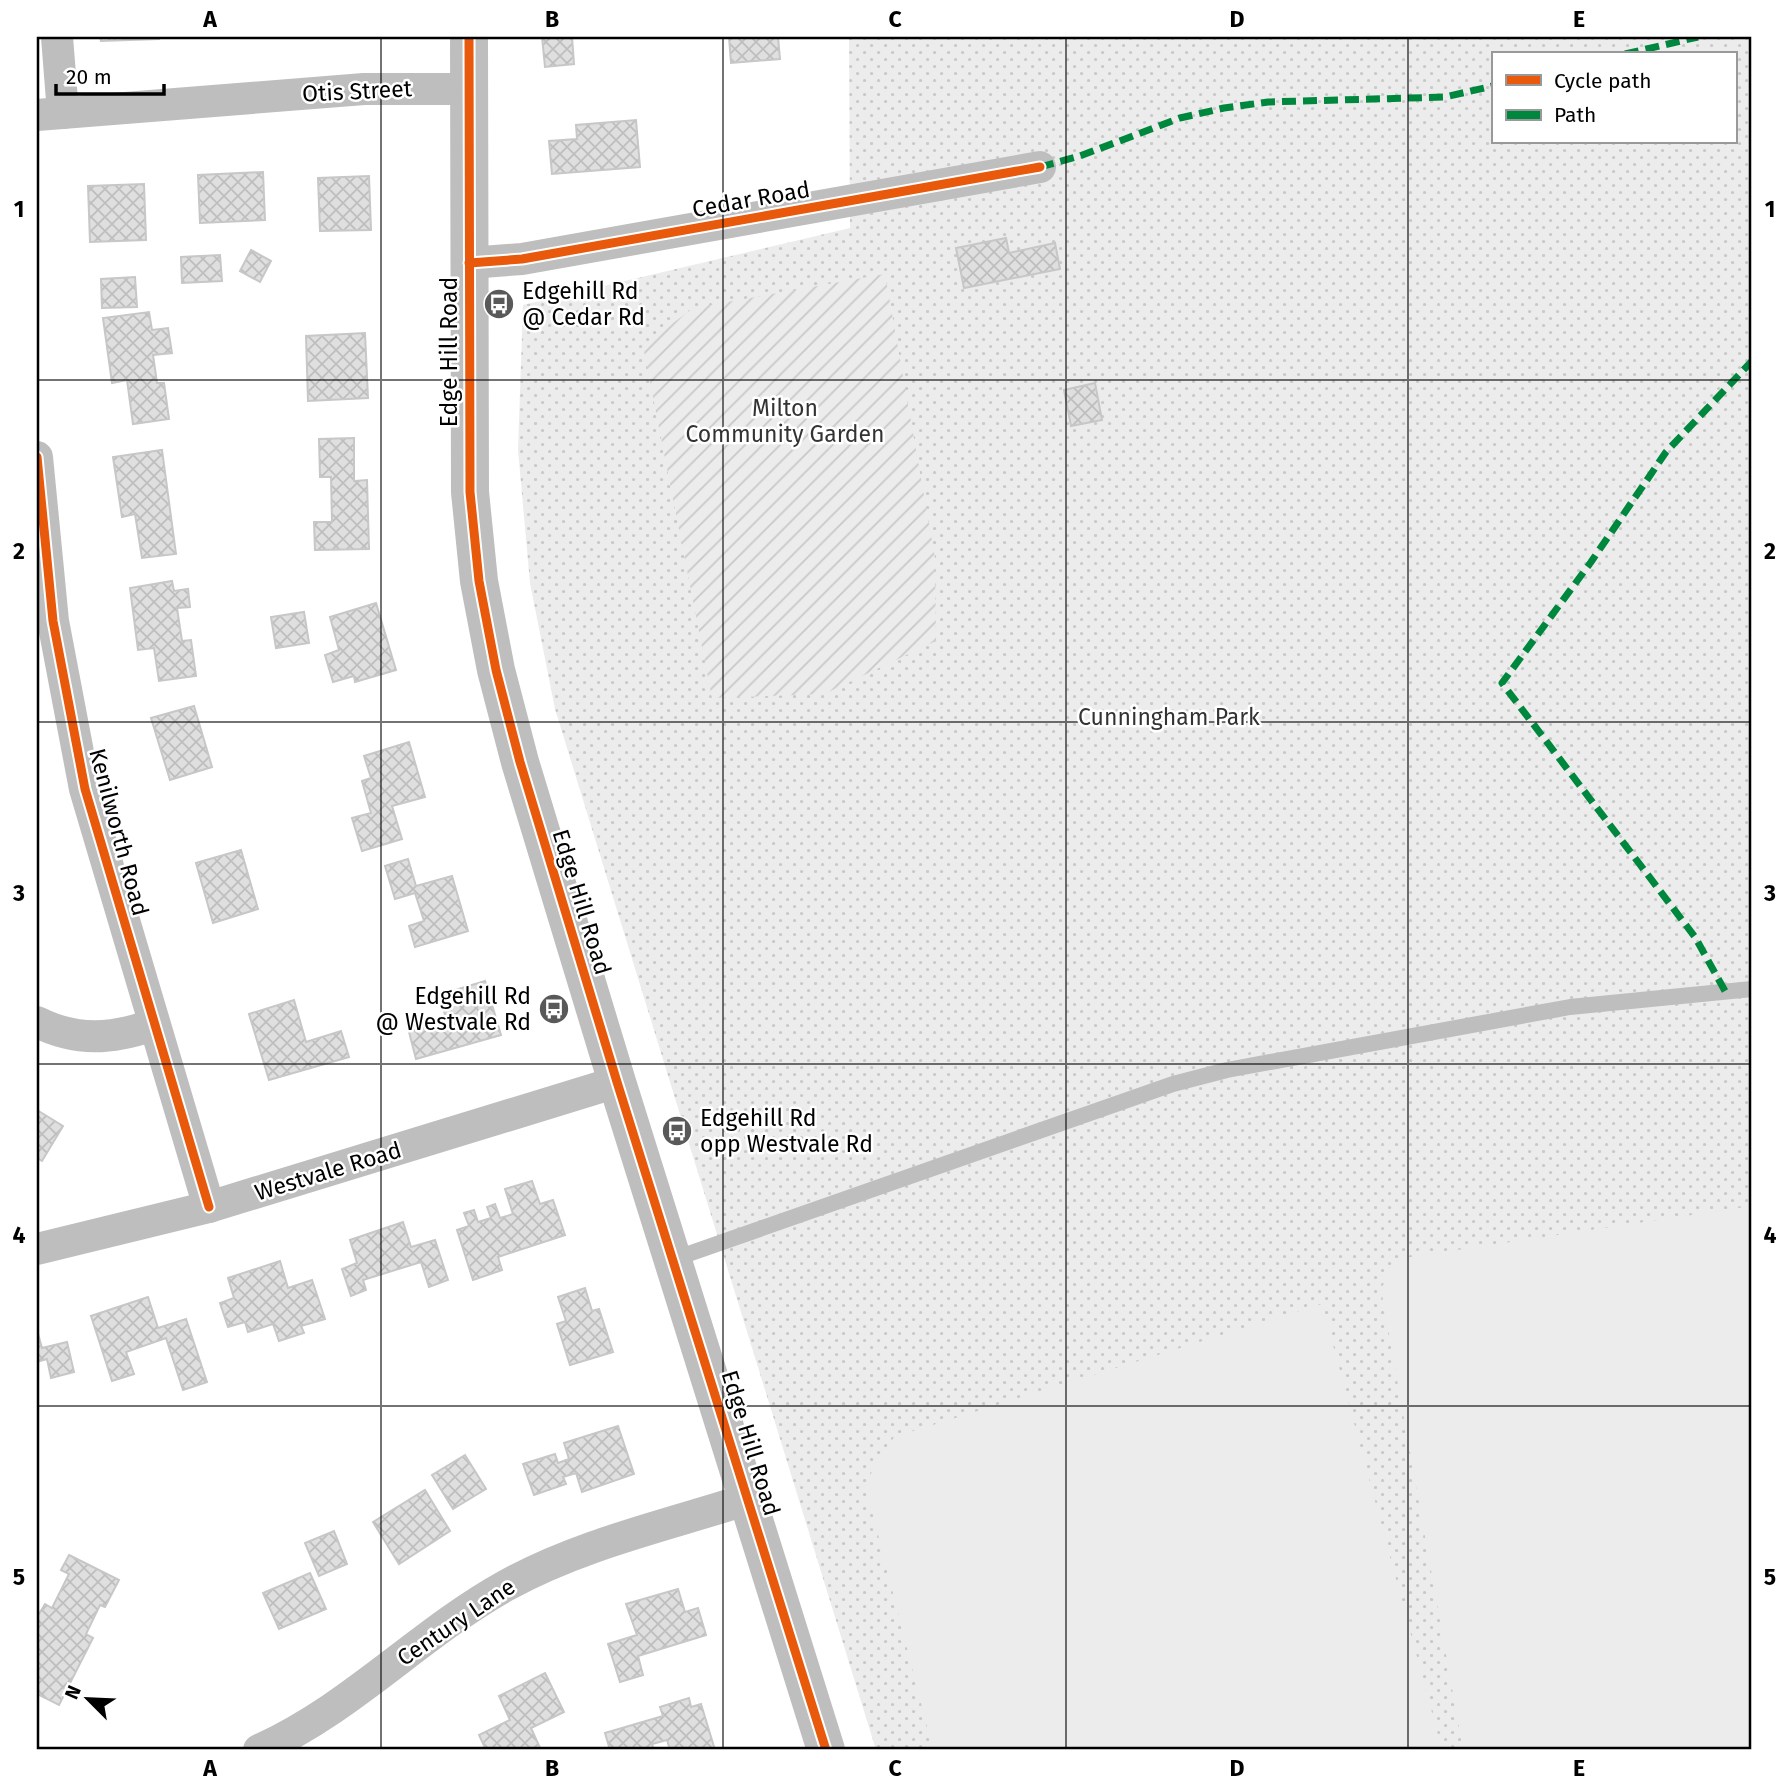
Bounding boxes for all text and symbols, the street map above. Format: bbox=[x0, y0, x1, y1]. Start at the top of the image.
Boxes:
text: A bbox=[202, 5, 217, 33]
text: B bbox=[545, 5, 559, 33]
text: C bbox=[888, 5, 902, 33]
text: D bbox=[1230, 5, 1245, 33]
text: E bbox=[1573, 5, 1585, 33]
scale bar bbox=[56, 52, 164, 96]
legend bbox=[1492, 52, 1736, 144]
text: 20 m bbox=[66, 64, 112, 90]
text: Cycle path bbox=[1554, 68, 1652, 94]
street label: Otis Street bbox=[301, 74, 413, 108]
text: Path bbox=[1554, 102, 1596, 128]
street label: Cedar Road bbox=[690, 175, 812, 223]
text: 1 bbox=[14, 195, 24, 223]
text: 1 bbox=[1765, 195, 1775, 223]
street label: Edge Hill Road bbox=[435, 277, 463, 427]
place label: Edgehill Rd @ Cedar Rd bbox=[522, 277, 645, 331]
bus stop icon: Edgehill Rd @ Cedar Rd bbox=[482, 287, 516, 321]
park label: Milton Community Garden bbox=[685, 394, 885, 448]
text: 2 bbox=[13, 537, 25, 565]
text: 2 bbox=[1764, 537, 1776, 565]
park label: Cunningham Park bbox=[1078, 703, 1260, 731]
street label: Kenilworth Road bbox=[83, 745, 155, 919]
street label: Edge Hill Road bbox=[547, 826, 617, 978]
text: 3 bbox=[12, 879, 25, 907]
text: 3 bbox=[1763, 879, 1776, 907]
place label: Edgehill Rd @ Westvale Rd bbox=[375, 982, 531, 1036]
bus stop icon: Edgehill Rd @ Westvale Rd bbox=[537, 992, 571, 1026]
place label: Edgehill Rd opp Westvale Rd bbox=[700, 1104, 873, 1158]
bus stop icon: Edgehill Rd opp Westvale Rd bbox=[660, 1114, 694, 1148]
street label: Westvale Road bbox=[251, 1135, 405, 1207]
text: 4 bbox=[13, 1221, 26, 1249]
text: 4 bbox=[1764, 1221, 1777, 1249]
street label: Edge Hill Road bbox=[716, 1367, 786, 1519]
text: 5 bbox=[13, 1563, 25, 1591]
text: 5 bbox=[1764, 1563, 1776, 1591]
street label: Century Lane bbox=[392, 1572, 520, 1672]
north arrow bbox=[52, 1664, 122, 1734]
text: N bbox=[60, 1682, 86, 1703]
text: A bbox=[202, 1754, 217, 1782]
text: B bbox=[545, 1754, 559, 1782]
text: C bbox=[888, 1754, 902, 1782]
text: D bbox=[1230, 1754, 1245, 1782]
text: E bbox=[1573, 1754, 1585, 1782]

